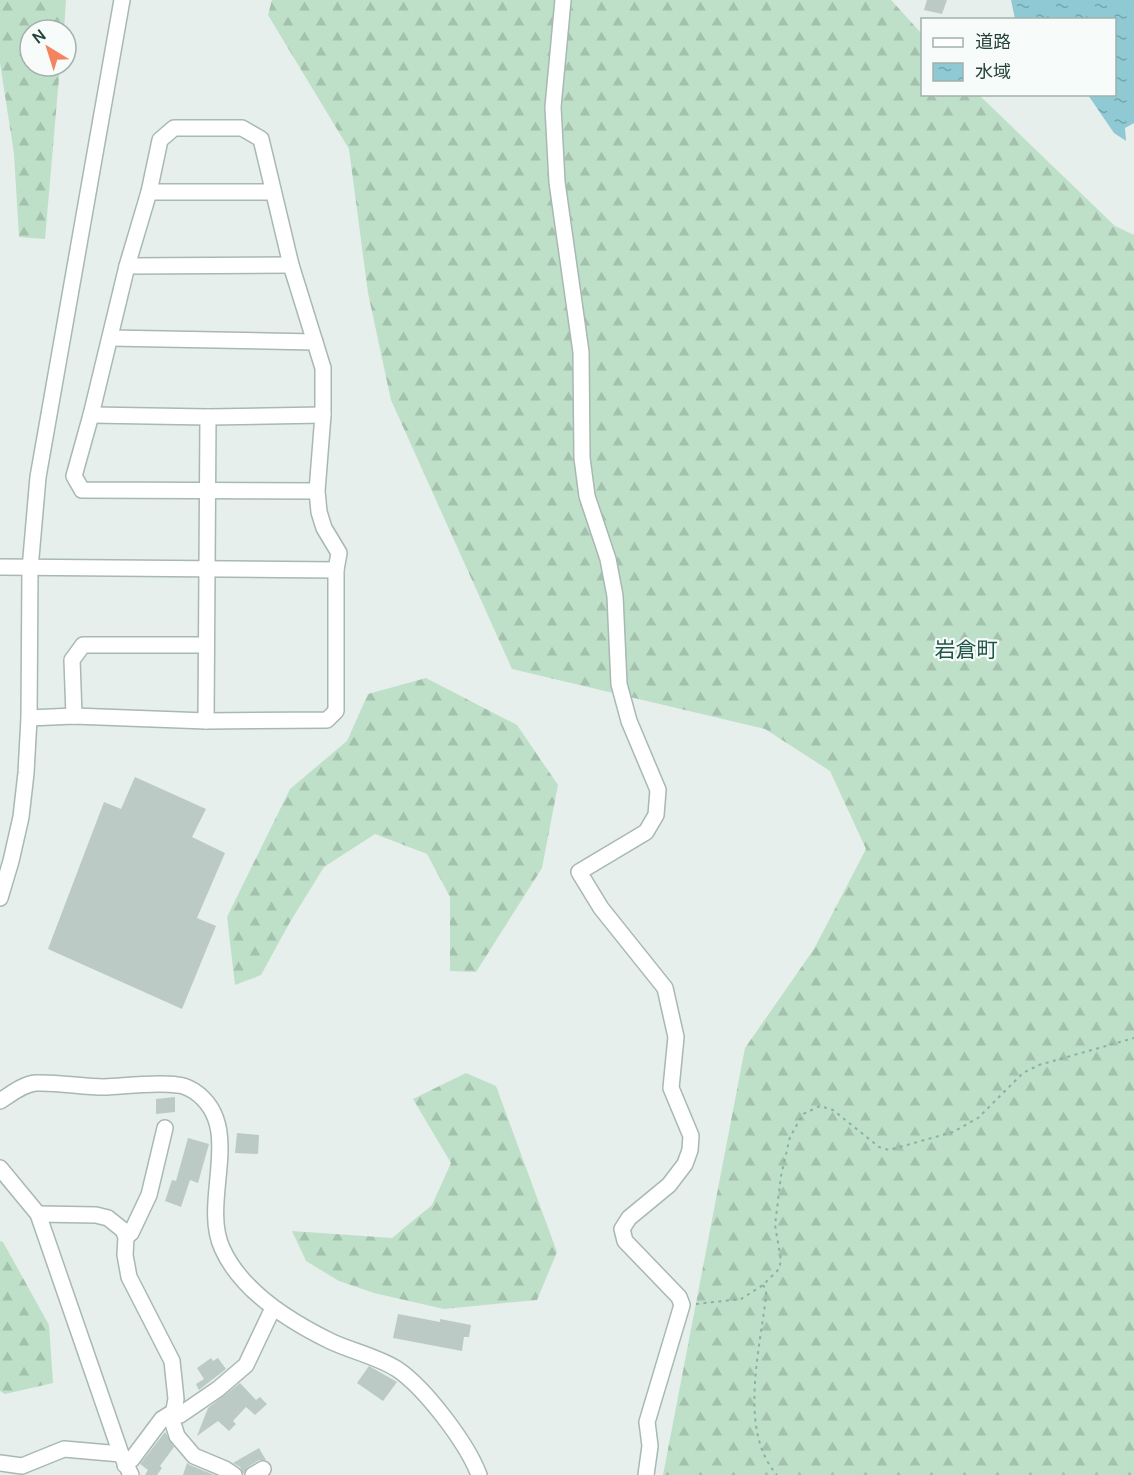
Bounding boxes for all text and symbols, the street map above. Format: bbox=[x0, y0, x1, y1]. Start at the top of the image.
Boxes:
north arrow bbox=[18, 18, 78, 78]
legend bbox=[921, 18, 1116, 96]
text: N bbox=[27, 24, 50, 48]
text: 道路 bbox=[975, 29, 1011, 53]
text: 水域 bbox=[975, 59, 1011, 83]
district label: 岩倉町 bbox=[935, 635, 998, 663]

